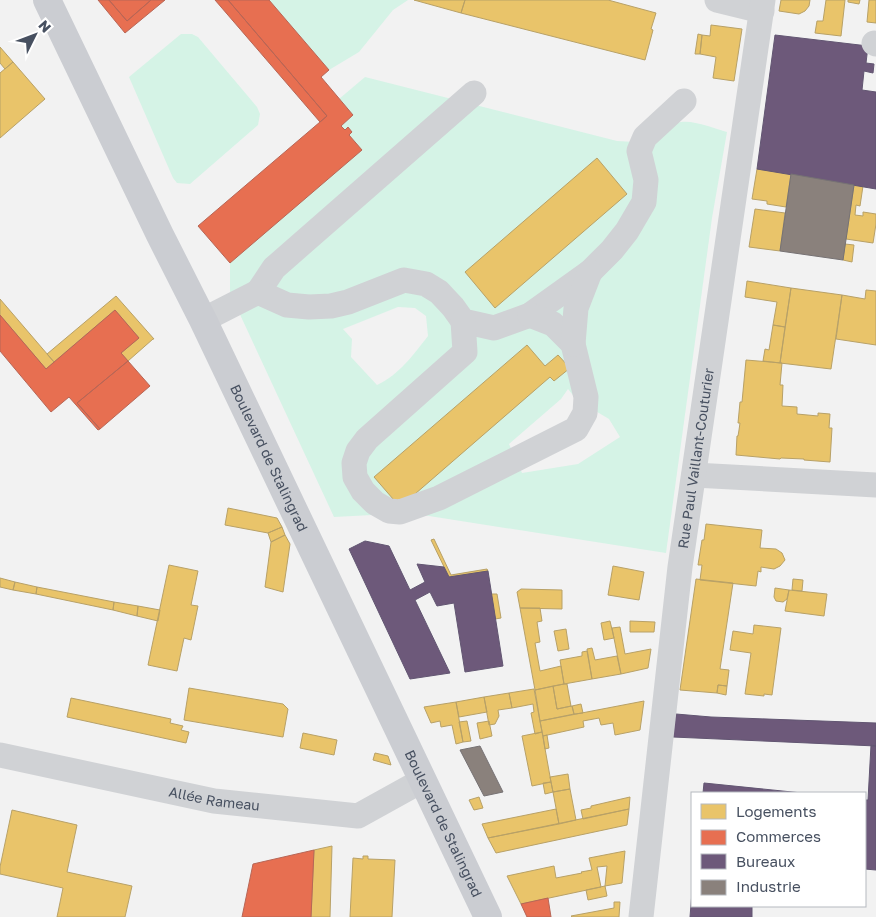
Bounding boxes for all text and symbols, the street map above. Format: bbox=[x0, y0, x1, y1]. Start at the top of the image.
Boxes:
north arrow bbox=[10, 10, 60, 60]
text: N bbox=[35, 16, 55, 36]
street label: Rue Paul Vaillant-Couturier bbox=[674, 366, 717, 550]
street label: Boulevard de Stalingrad bbox=[227, 381, 312, 534]
street label: Boulevard de Stalingrad bbox=[401, 747, 486, 900]
street label: Allée Rameau bbox=[167, 783, 261, 814]
legend bbox=[691, 792, 866, 907]
text: Logements bbox=[736, 802, 816, 820]
text: Commerces bbox=[736, 827, 821, 845]
text: Bureaux bbox=[736, 852, 795, 870]
text: Industrie bbox=[736, 877, 801, 895]

